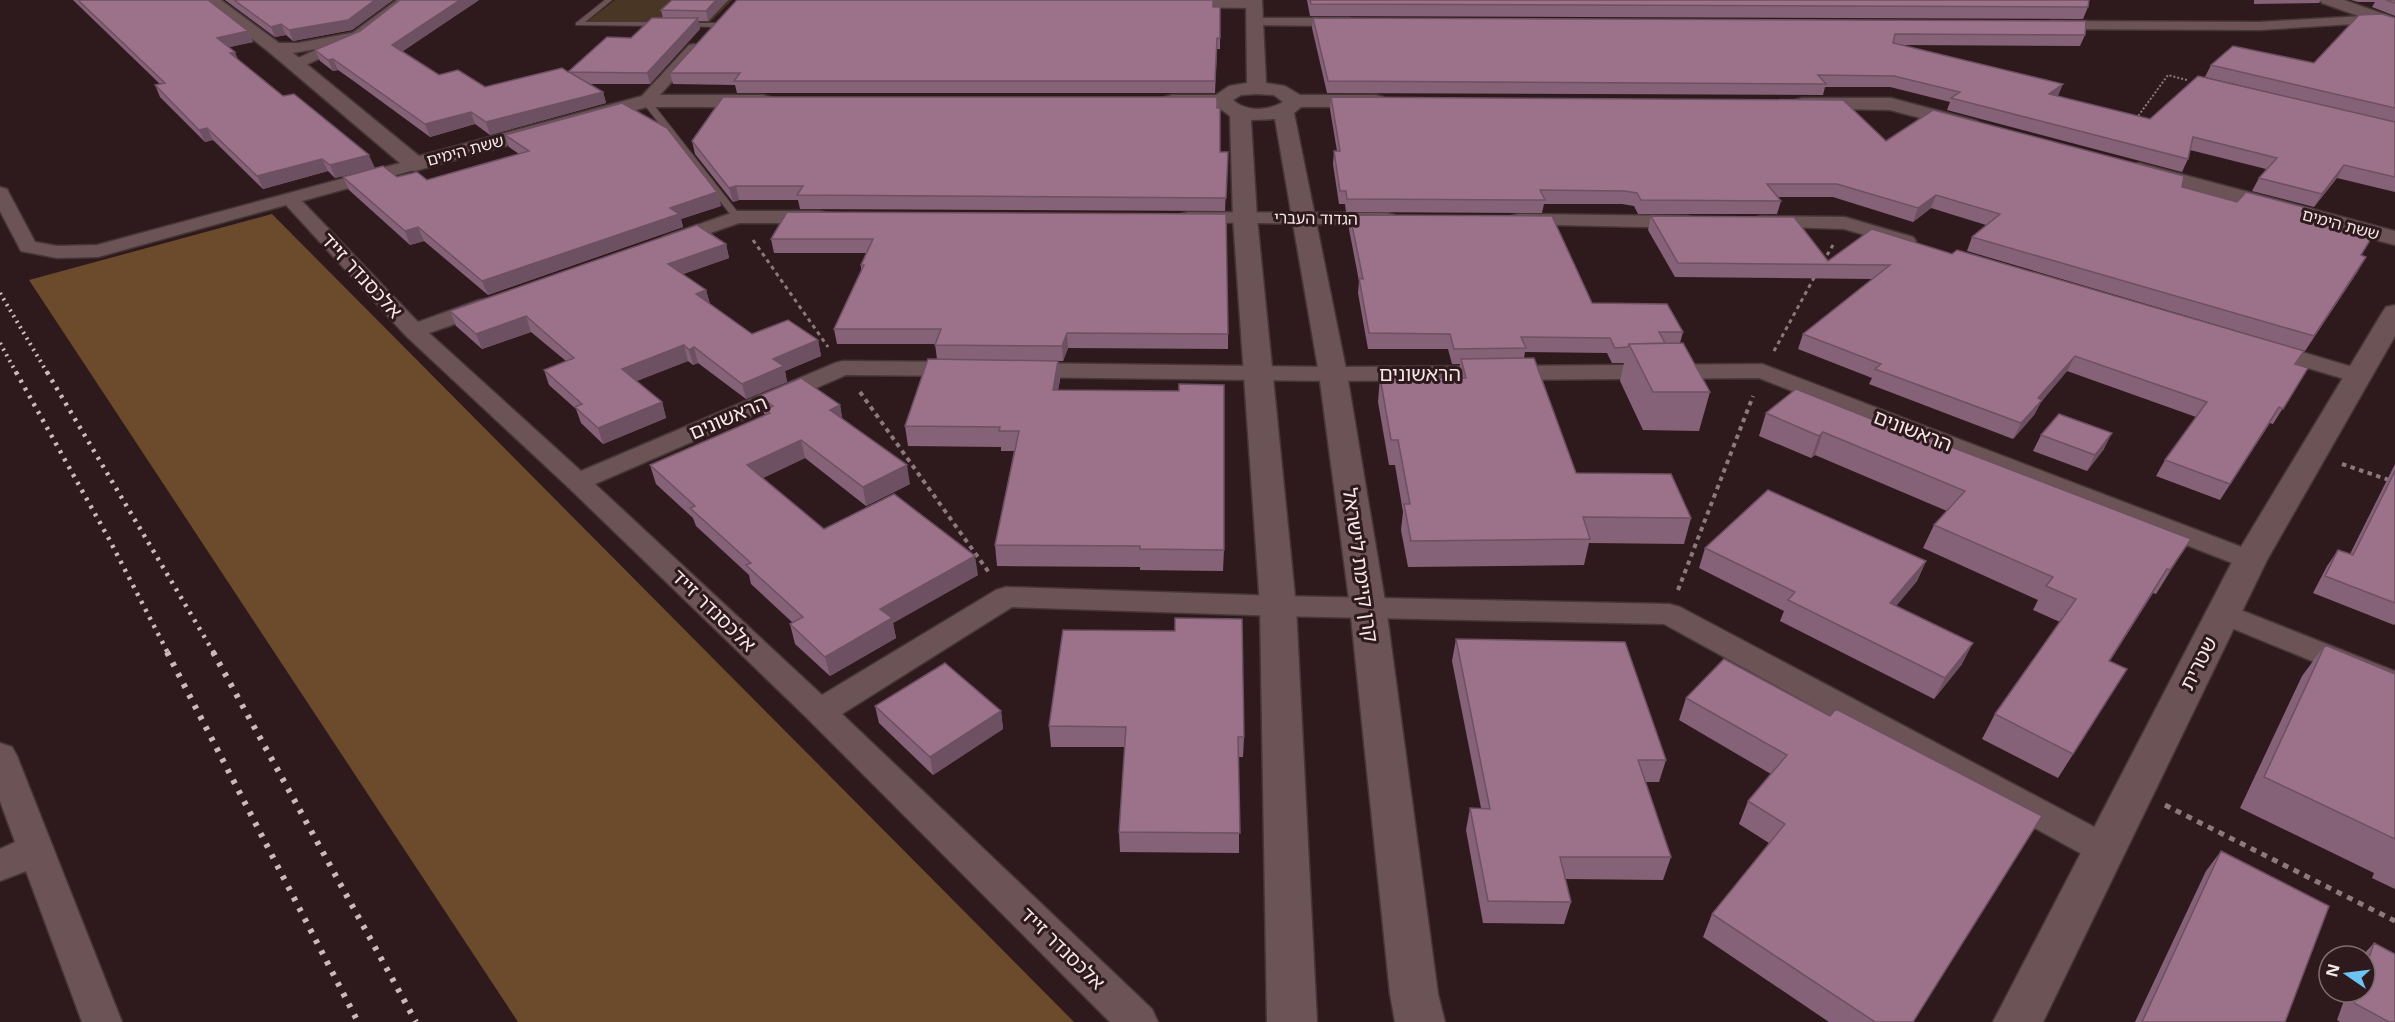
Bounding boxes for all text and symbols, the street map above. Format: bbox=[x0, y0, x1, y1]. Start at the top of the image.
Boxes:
street label: ששת הימים bbox=[424, 129, 506, 171]
street label: ששת הימים bbox=[2300, 203, 2382, 245]
street label: הגדוד העברי bbox=[1274, 206, 1358, 230]
street label: אלכסנדר זייד bbox=[315, 226, 409, 324]
street label: הראשונים bbox=[1379, 360, 1461, 387]
street label: הראשונים bbox=[685, 389, 771, 445]
street label: הראשונים bbox=[1870, 403, 1956, 457]
street label: קרן קיימת לישראל bbox=[1337, 486, 1385, 644]
street label: אלכסנדר זייד bbox=[666, 563, 762, 657]
street label: שטרית bbox=[2173, 632, 2223, 694]
street label: אלכסנדר זייד bbox=[1015, 901, 1111, 995]
north arrow bbox=[2317, 944, 2377, 1004]
text: N bbox=[2320, 961, 2345, 979]

